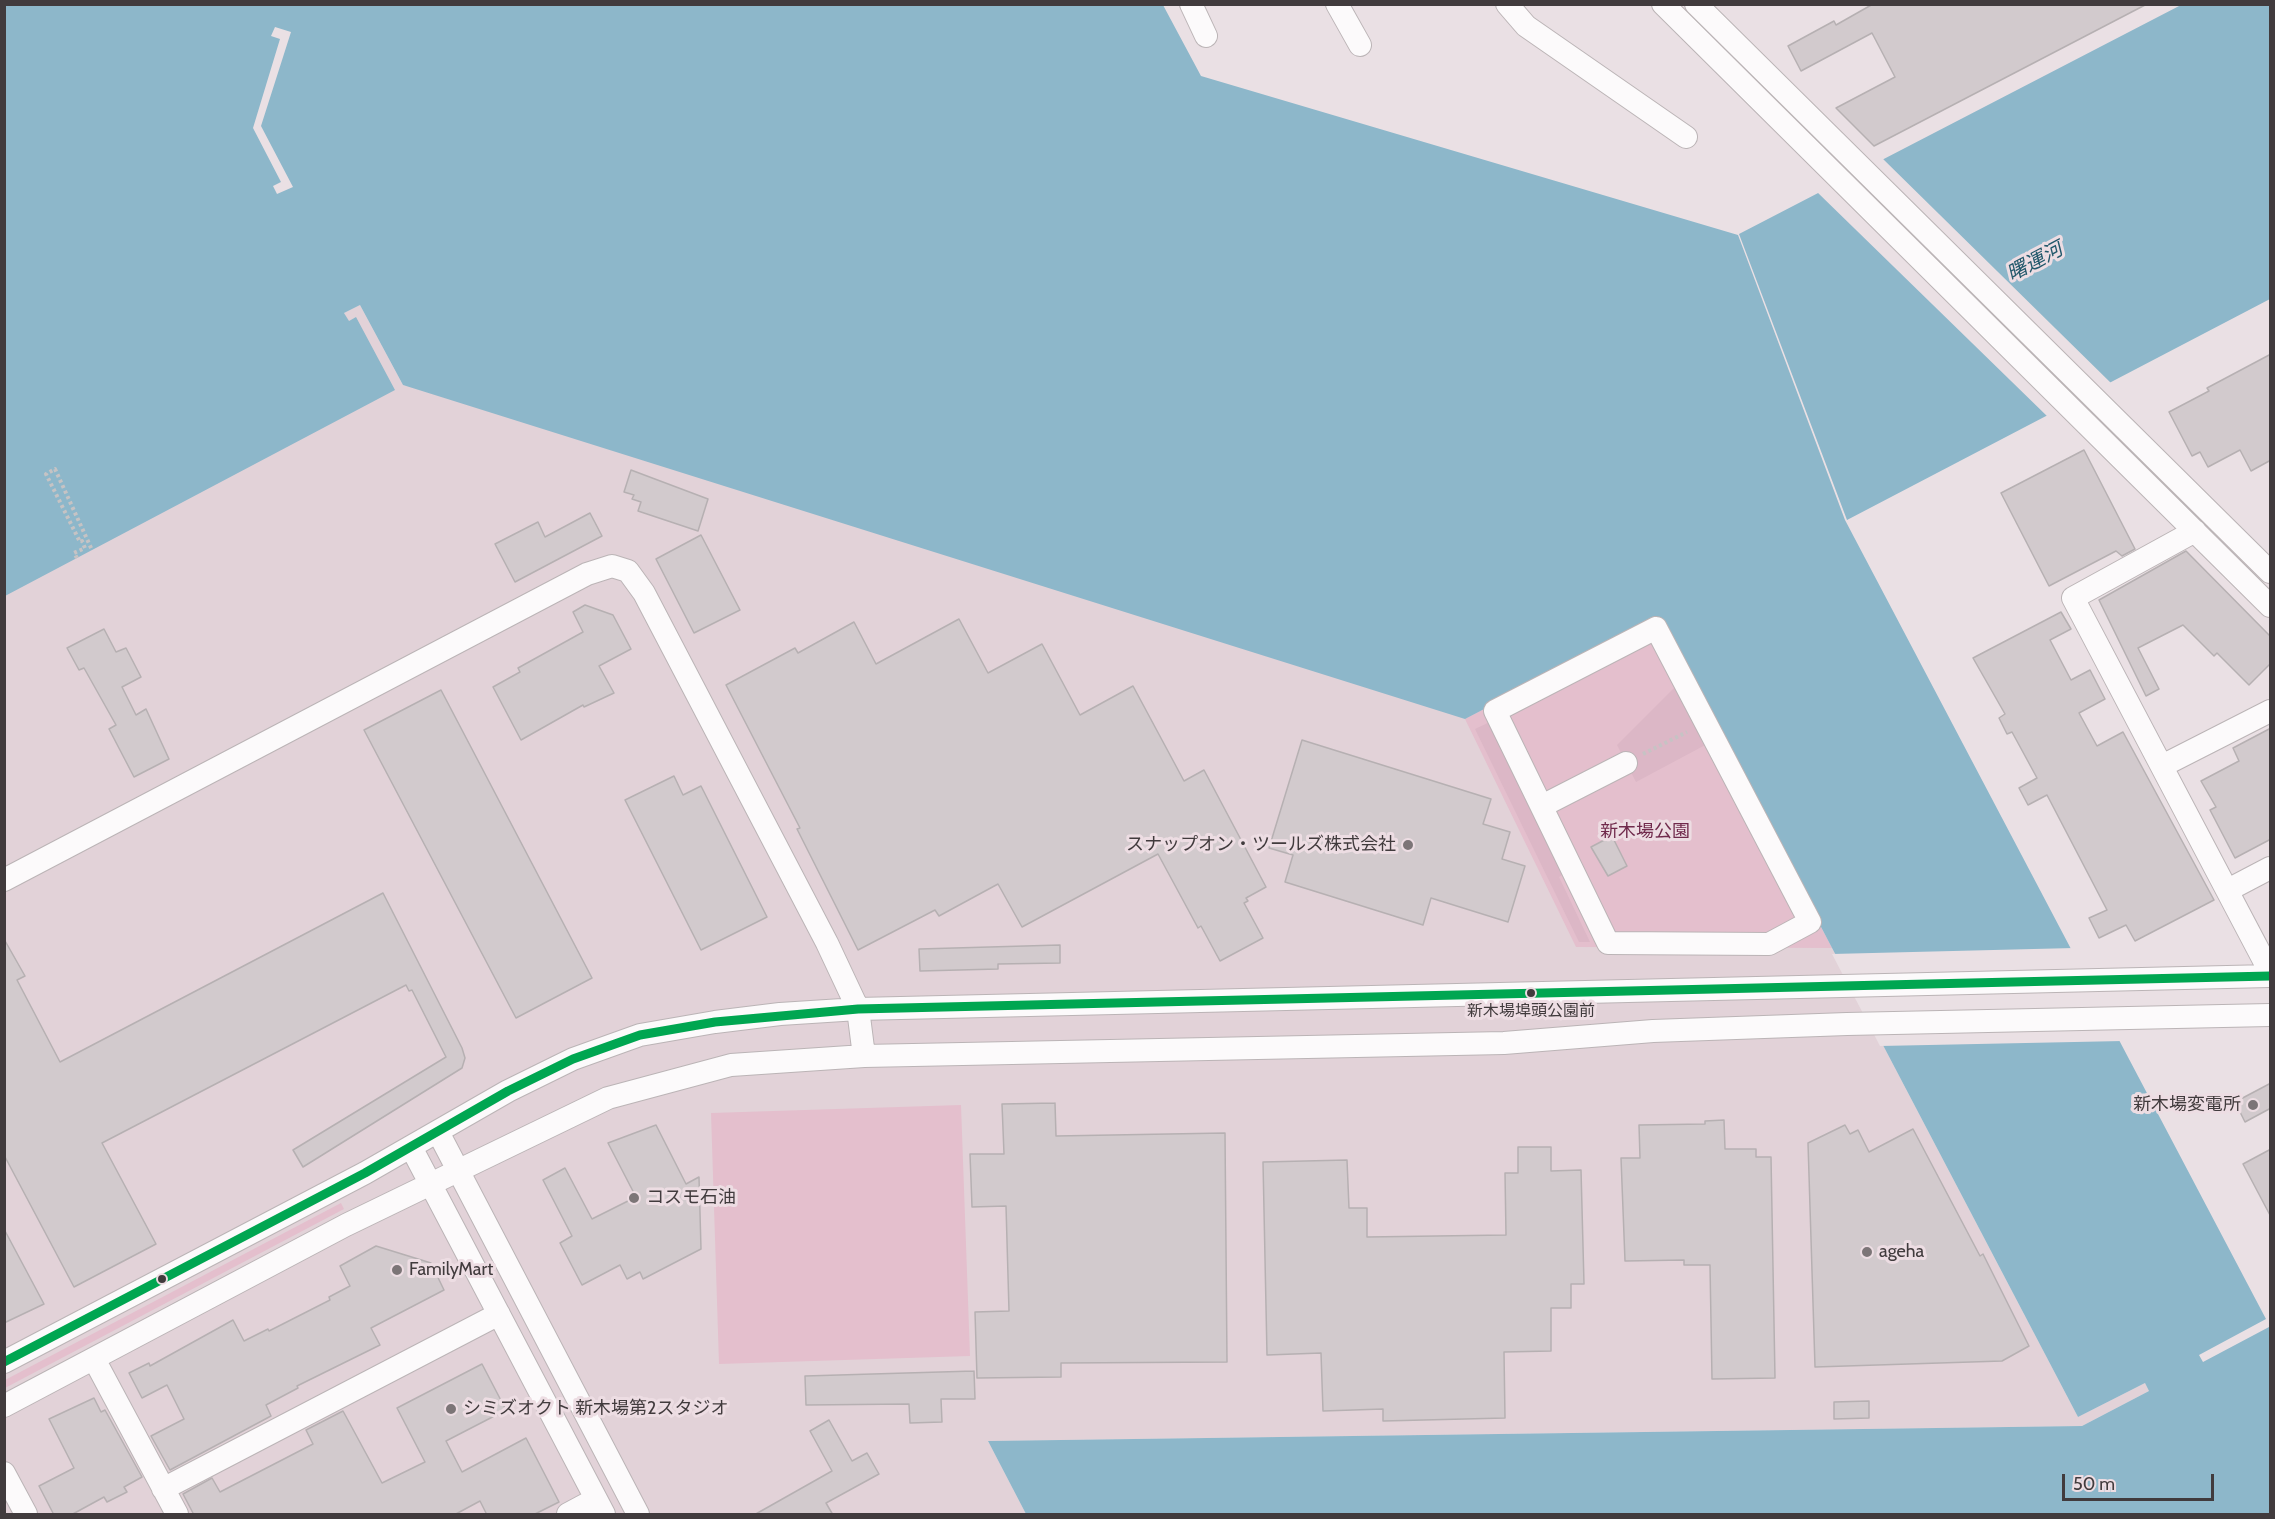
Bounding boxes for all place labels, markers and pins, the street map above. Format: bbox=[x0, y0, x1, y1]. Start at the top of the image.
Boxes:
place label: スナップオン・ツールズ株式会社 bbox=[1126, 834, 1396, 856]
marker: スナップオン・ツールズ株式会社 bbox=[1401, 838, 1415, 852]
marker: 新木場埠頭公園前 bbox=[1525, 987, 1537, 999]
place label: 新木場埠頭公園前 bbox=[1467, 1001, 1595, 1021]
place label: 新木場変電所 bbox=[2133, 1094, 2241, 1116]
marker: 新木場変電所 bbox=[2246, 1098, 2260, 1112]
place label: コスモ石油 bbox=[646, 1187, 736, 1209]
marker: コスモ石油 bbox=[627, 1191, 641, 1205]
place label: ageha bbox=[1879, 1241, 1924, 1263]
marker: ageha bbox=[1860, 1245, 1874, 1259]
place label: FamilyMart bbox=[409, 1259, 493, 1281]
marker: FamilyMart bbox=[390, 1263, 404, 1277]
unlabelled marker bbox=[156, 1273, 168, 1285]
place label: シミズオクト 新木場第2スタジオ bbox=[463, 1398, 728, 1420]
marker: シミズオクト 新木場第2スタジオ bbox=[444, 1402, 458, 1416]

